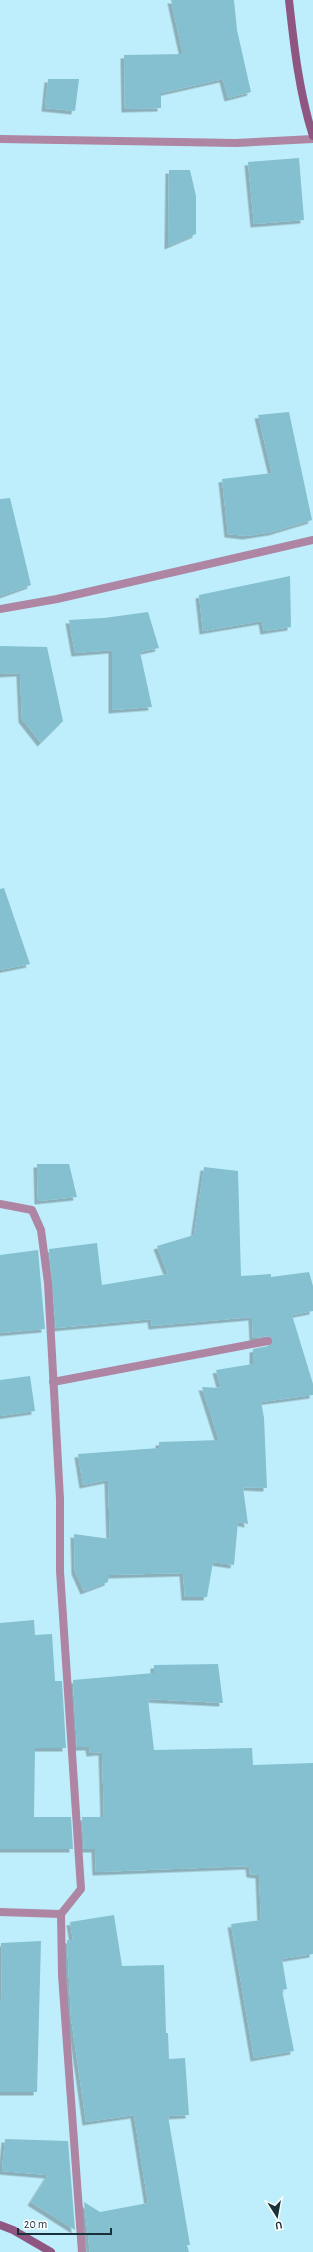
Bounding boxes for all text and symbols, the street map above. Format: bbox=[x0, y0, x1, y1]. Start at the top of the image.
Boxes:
north arrow bbox=[257, 2196, 297, 2236]
scale bar bbox=[18, 2210, 111, 2236]
text: 20 m bbox=[24, 2218, 47, 2230]
text: U bbox=[274, 2219, 283, 2231]

